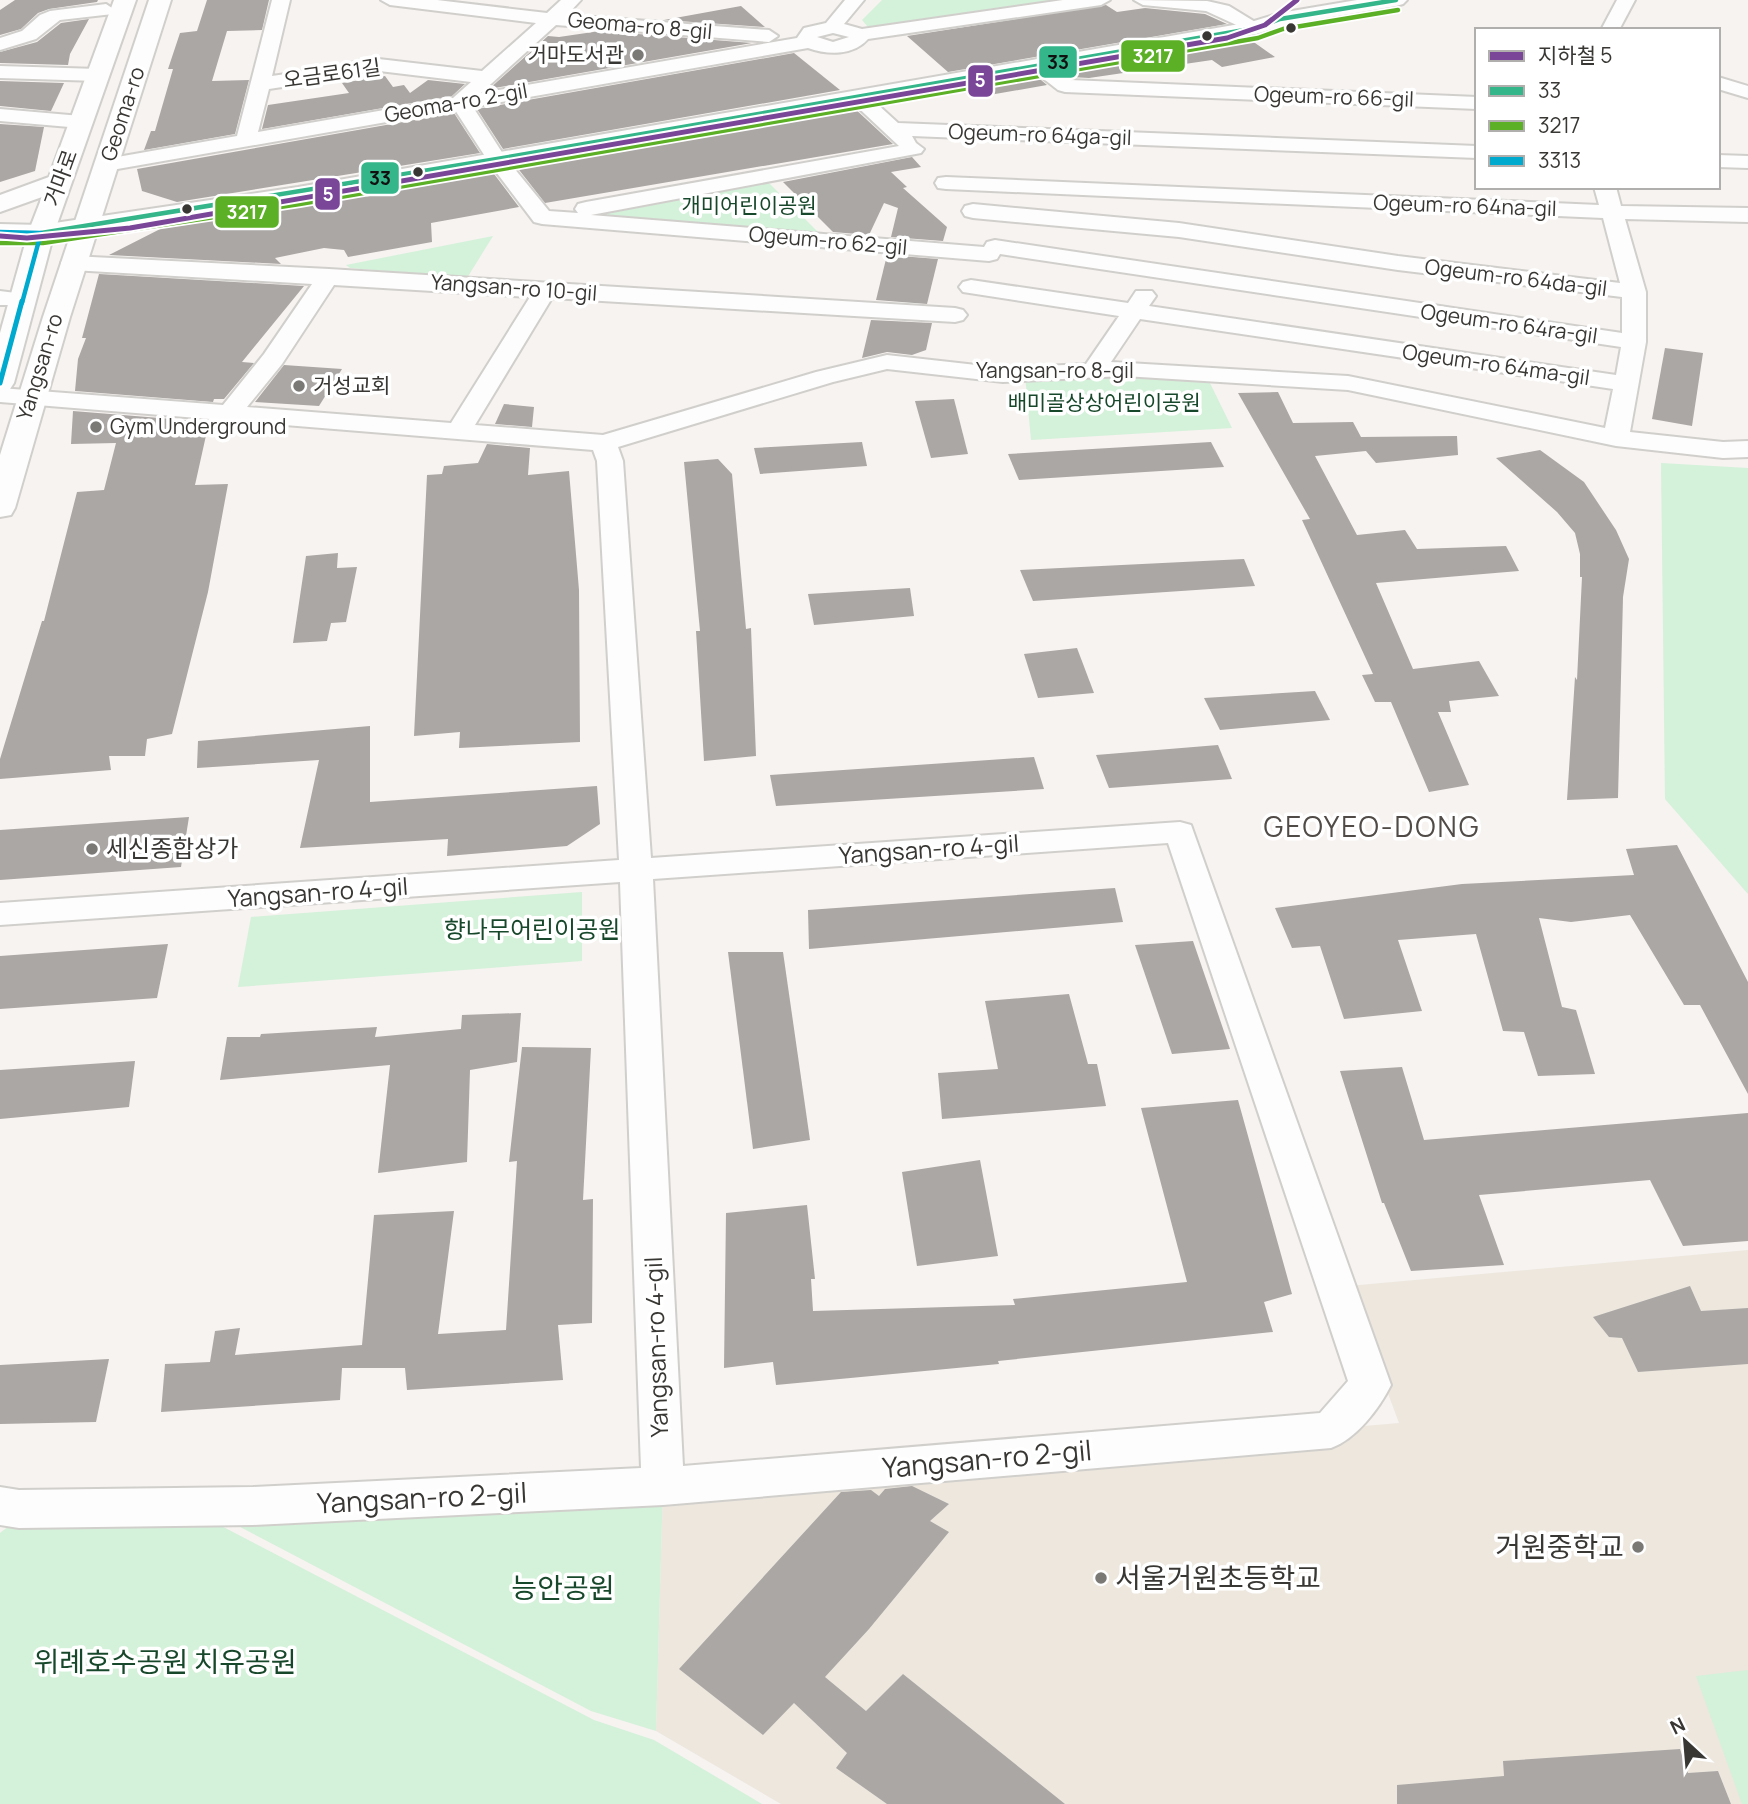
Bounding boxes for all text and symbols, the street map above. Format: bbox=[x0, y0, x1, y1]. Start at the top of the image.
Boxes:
street label: Geoma-ro 8-gil bbox=[567, 5, 714, 45]
unlabelled marker bbox=[1284, 21, 1298, 35]
legend bbox=[1475, 28, 1720, 189]
unlabelled marker bbox=[1200, 29, 1214, 43]
line badge: 3217 bbox=[1120, 39, 1186, 73]
place label: 거마도서관 bbox=[527, 40, 624, 68]
text: 지하철 5 bbox=[1538, 41, 1612, 69]
text: 3217 bbox=[1133, 43, 1173, 69]
line badge: 33 bbox=[1038, 45, 1078, 79]
marker: 거마도서관 bbox=[630, 47, 646, 63]
text: 33 bbox=[1047, 49, 1069, 75]
street label: 오금로61길 bbox=[281, 52, 382, 94]
street label: Geoma-ro bbox=[94, 63, 150, 164]
line badge: 5 bbox=[967, 64, 994, 98]
text: 5 bbox=[974, 67, 986, 93]
street label: Geoma-ro 2-gil bbox=[382, 76, 530, 128]
text: 33 bbox=[1538, 76, 1561, 104]
street label: Ogeum-ro 66-gil bbox=[1254, 79, 1415, 113]
text: 3217 bbox=[1538, 111, 1580, 139]
street label: Ogeum-ro 64ga-gil bbox=[948, 117, 1132, 151]
street label: 거마로 bbox=[37, 146, 83, 210]
text: 3313 bbox=[1538, 146, 1581, 174]
line badge: 33 bbox=[360, 161, 400, 195]
text: 33 bbox=[369, 165, 391, 191]
unlabelled marker bbox=[411, 165, 425, 179]
line badge: 5 bbox=[314, 177, 341, 211]
text: 5 bbox=[322, 181, 334, 207]
street label: Ogeum-ro 64na-gil bbox=[1373, 188, 1557, 222]
park label: 개미어린이공원 bbox=[681, 191, 817, 219]
line badge: 3217 bbox=[214, 195, 280, 229]
text: 3217 bbox=[227, 199, 267, 225]
unlabelled marker bbox=[180, 202, 194, 216]
street label: Ogeum-ro 62-gil bbox=[748, 219, 909, 261]
street label: Ogeum-ro 64da-gil bbox=[1423, 252, 1609, 302]
street label: Yangsan-ro 10-gil bbox=[430, 267, 598, 307]
street label: Ogeum-ro 64ra-gil bbox=[1419, 297, 1599, 349]
street label: Yangsan-ro bbox=[10, 310, 69, 424]
street label: Ogeum-ro 64ma-gil bbox=[1401, 337, 1592, 391]
street label: Yangsan-ro 8-gil bbox=[976, 356, 1134, 384]
place label: 거성교회 bbox=[313, 371, 390, 399]
marker: 거성교회 bbox=[291, 378, 307, 394]
park label: 배미골상상어린이공원 bbox=[1007, 388, 1201, 416]
place label: Gym Underground bbox=[110, 412, 286, 440]
marker: Gym Underground bbox=[88, 419, 104, 435]
district label: GEOYEO-DONG bbox=[1264, 807, 1480, 845]
street label: Yangsan-ro 4-gil bbox=[838, 826, 1020, 871]
place label: 세신종합상가 bbox=[106, 831, 238, 864]
marker: 세신종합상가 bbox=[84, 841, 100, 857]
street label: Yangsan-ro 4-gil bbox=[227, 869, 409, 914]
park label: 향나무어린이공원 bbox=[444, 912, 620, 945]
street label: Yangsan-ro 4-gil bbox=[636, 1256, 675, 1438]
street label: Yangsan-ro 2-gil bbox=[881, 1430, 1093, 1486]
street label: Yangsan-ro 2-gil bbox=[316, 1473, 528, 1521]
place label: 거원중학교 bbox=[1495, 1527, 1624, 1565]
marker: 거원중학교 bbox=[1630, 1539, 1646, 1555]
place label: 서울거원초등학교 bbox=[1115, 1558, 1321, 1596]
park label: 능안공원 bbox=[511, 1568, 615, 1606]
marker: 서울거원초등학교 bbox=[1093, 1570, 1109, 1586]
park label: 위례호수공원 치유공원 bbox=[33, 1642, 297, 1680]
north arrow bbox=[1650, 1706, 1720, 1776]
text: N bbox=[1666, 1711, 1689, 1740]

